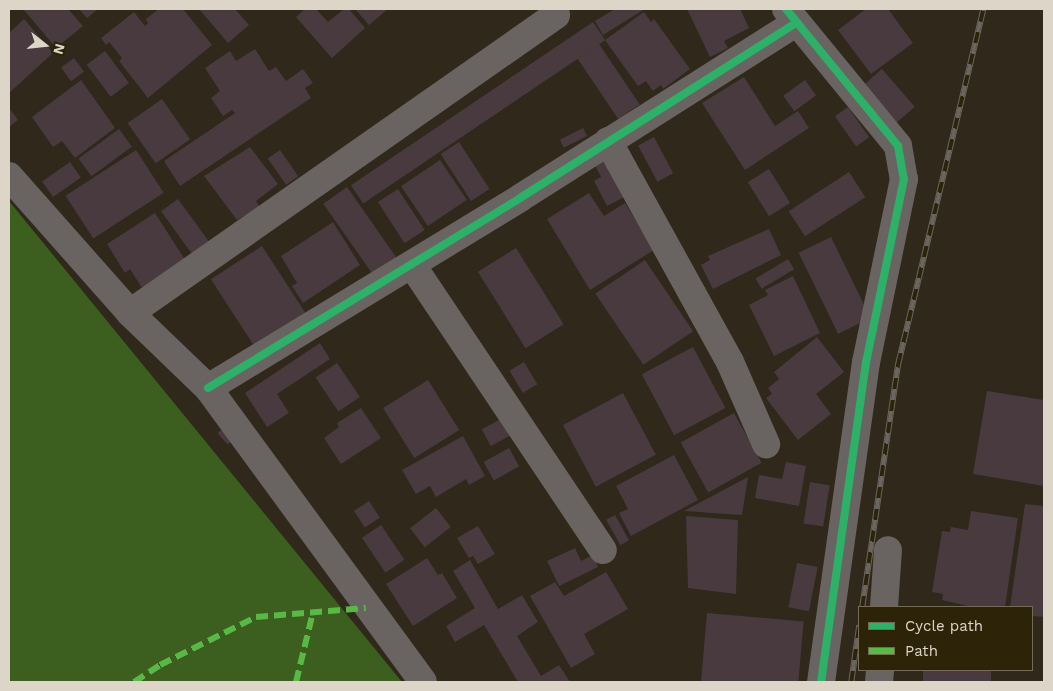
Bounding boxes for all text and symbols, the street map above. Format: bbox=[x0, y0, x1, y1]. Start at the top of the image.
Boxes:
north arrow bbox=[20, 20, 70, 70]
text: N bbox=[50, 42, 69, 56]
legend bbox=[858, 606, 1033, 671]
text: Cycle path bbox=[905, 617, 983, 635]
text: Path bbox=[905, 642, 938, 660]

